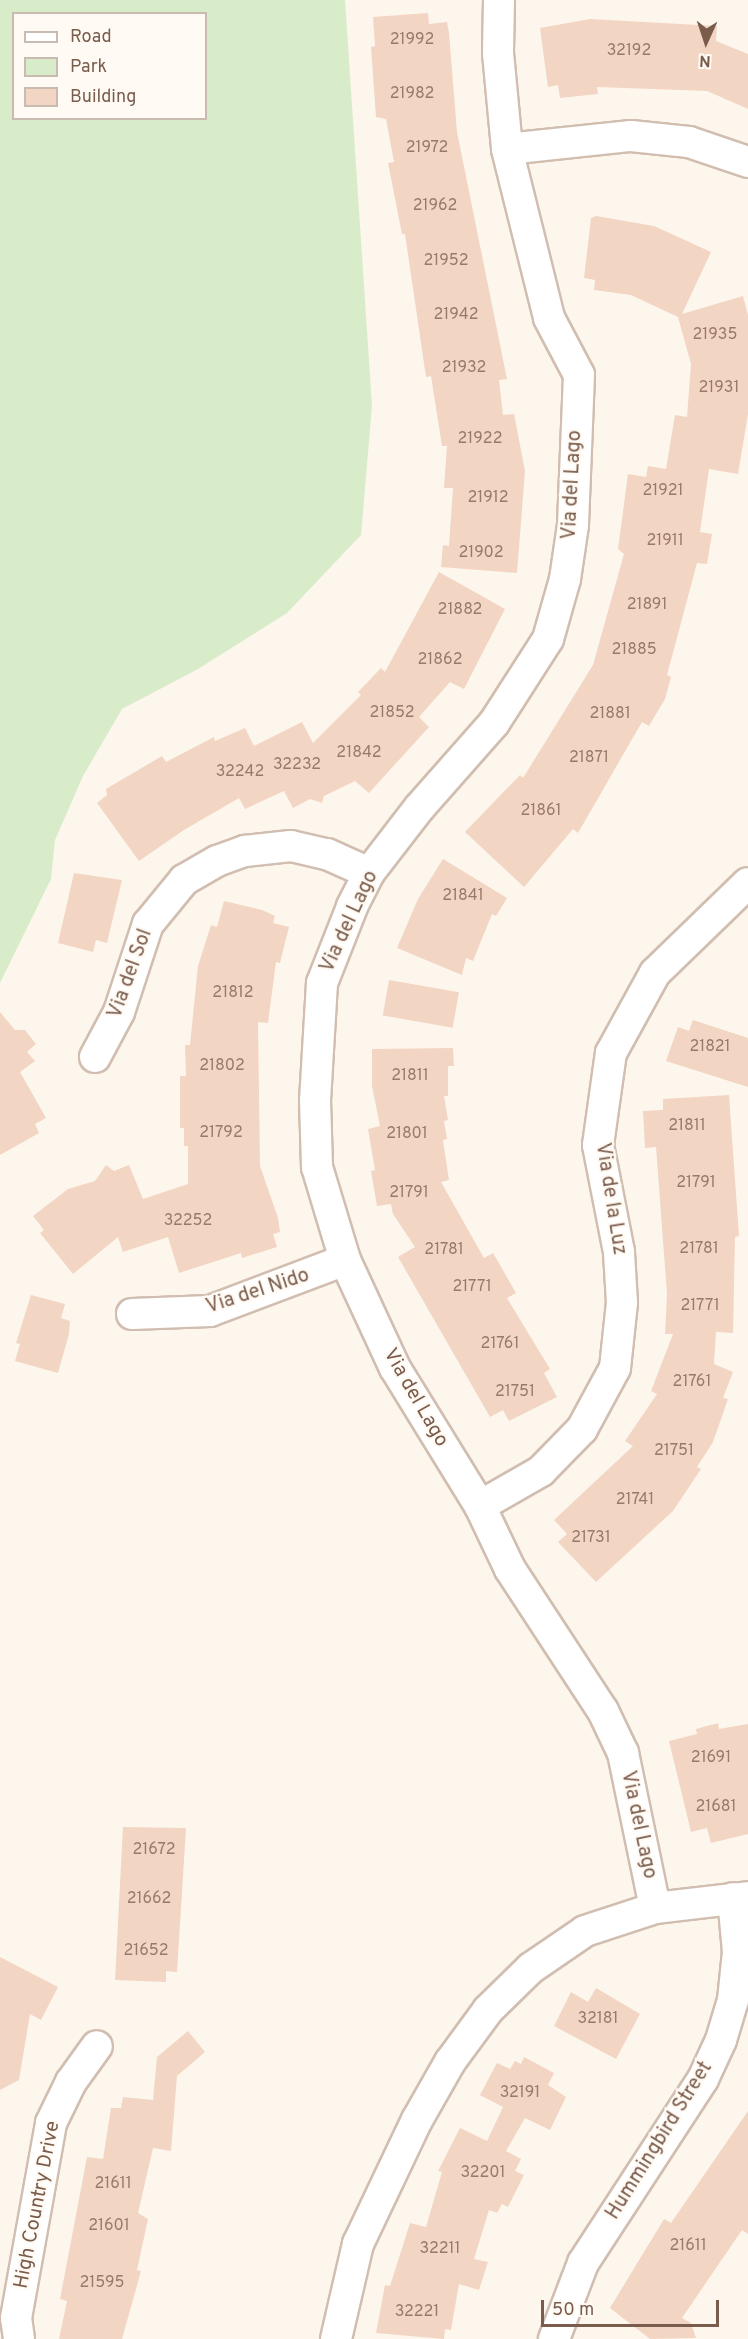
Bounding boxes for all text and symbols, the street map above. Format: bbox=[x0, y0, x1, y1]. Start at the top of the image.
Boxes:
legend bbox=[12, 12, 207, 120]
north arrow bbox=[676, 12, 736, 72]
text: Road bbox=[70, 26, 112, 49]
house number: 21992 bbox=[390, 30, 434, 50]
house number: 32192 bbox=[607, 41, 651, 61]
text: N bbox=[699, 50, 711, 70]
text: Park bbox=[70, 56, 107, 79]
house number: 21982 bbox=[390, 84, 434, 104]
text: Building bbox=[70, 86, 136, 109]
house number: 21972 bbox=[406, 138, 448, 158]
house number: 21962 bbox=[413, 196, 457, 216]
house number: 21952 bbox=[424, 251, 468, 271]
house number: 21942 bbox=[433, 305, 479, 325]
house number: 21935 bbox=[693, 325, 737, 345]
house number: 21932 bbox=[442, 358, 486, 378]
house number: 21931 bbox=[699, 378, 739, 398]
house number: 21922 bbox=[458, 429, 502, 449]
street label: Via del Lago bbox=[558, 430, 588, 540]
house number: 21921 bbox=[642, 481, 684, 501]
house number: 21912 bbox=[467, 488, 509, 508]
house number: 21911 bbox=[646, 531, 684, 551]
house number: 21902 bbox=[458, 543, 504, 563]
house number: 21891 bbox=[627, 595, 667, 615]
house number: 21882 bbox=[438, 600, 482, 620]
house number: 21885 bbox=[611, 640, 657, 660]
house number: 21862 bbox=[418, 650, 462, 670]
house number: 21852 bbox=[369, 703, 415, 723]
house number: 21881 bbox=[589, 704, 631, 724]
house number: 21842 bbox=[336, 743, 382, 763]
house number: 21871 bbox=[569, 748, 609, 768]
house number: 32232 bbox=[273, 755, 321, 775]
house number: 32242 bbox=[216, 762, 264, 782]
house number: 21861 bbox=[520, 801, 562, 821]
street label: Via del Lago bbox=[316, 867, 384, 977]
house number: 21841 bbox=[442, 886, 484, 906]
street label: Via del Sol bbox=[104, 926, 158, 1022]
house number: 21812 bbox=[212, 983, 254, 1003]
house number: 21821 bbox=[690, 1037, 730, 1057]
house number: 21802 bbox=[199, 1056, 245, 1076]
house number: 21811 bbox=[391, 1066, 429, 1086]
house number: 21811 bbox=[668, 1116, 706, 1136]
house number: 21792 bbox=[199, 1123, 243, 1143]
house number: 21801 bbox=[386, 1124, 428, 1144]
street label: Via de la Luz bbox=[589, 1141, 631, 1257]
house number: 21791 bbox=[676, 1173, 716, 1193]
house number: 21791 bbox=[389, 1183, 429, 1203]
house number: 32252 bbox=[164, 1211, 212, 1231]
house number: 21781 bbox=[679, 1239, 719, 1259]
house number: 21781 bbox=[424, 1240, 464, 1260]
street label: Via del Nido bbox=[203, 1264, 313, 1320]
house number: 21771 bbox=[452, 1277, 492, 1297]
house number: 21771 bbox=[680, 1296, 720, 1316]
house number: 21761 bbox=[481, 1334, 519, 1354]
street label: Via del Lago bbox=[377, 1345, 453, 1451]
house number: 21761 bbox=[673, 1372, 711, 1392]
house number: 21751 bbox=[495, 1382, 535, 1402]
house number: 21751 bbox=[654, 1441, 694, 1461]
house number: 21741 bbox=[616, 1490, 654, 1510]
house number: 21731 bbox=[571, 1528, 611, 1548]
house number: 21691 bbox=[691, 1748, 731, 1768]
street label: Via del Lago bbox=[615, 1769, 661, 1881]
house number: 21681 bbox=[695, 1797, 737, 1817]
house number: 21672 bbox=[133, 1840, 175, 1860]
house number: 21662 bbox=[127, 1889, 171, 1909]
house number: 21652 bbox=[124, 1941, 168, 1961]
house number: 32181 bbox=[578, 2009, 618, 2029]
street label: Hummingbird Street bbox=[602, 2057, 718, 2225]
house number: 32191 bbox=[500, 2083, 540, 2103]
street label: High Country Drive bbox=[10, 2119, 66, 2291]
house number: 32201 bbox=[460, 2163, 506, 2183]
house number: 21611 bbox=[94, 2174, 132, 2194]
house number: 21601 bbox=[88, 2216, 130, 2236]
house number: 21611 bbox=[669, 2236, 707, 2256]
house number: 32211 bbox=[420, 2239, 460, 2259]
house number: 21595 bbox=[79, 2273, 125, 2293]
scale bar bbox=[544, 2288, 722, 2326]
text: 50 m bbox=[552, 2299, 594, 2322]
house number: 32221 bbox=[395, 2302, 439, 2322]

